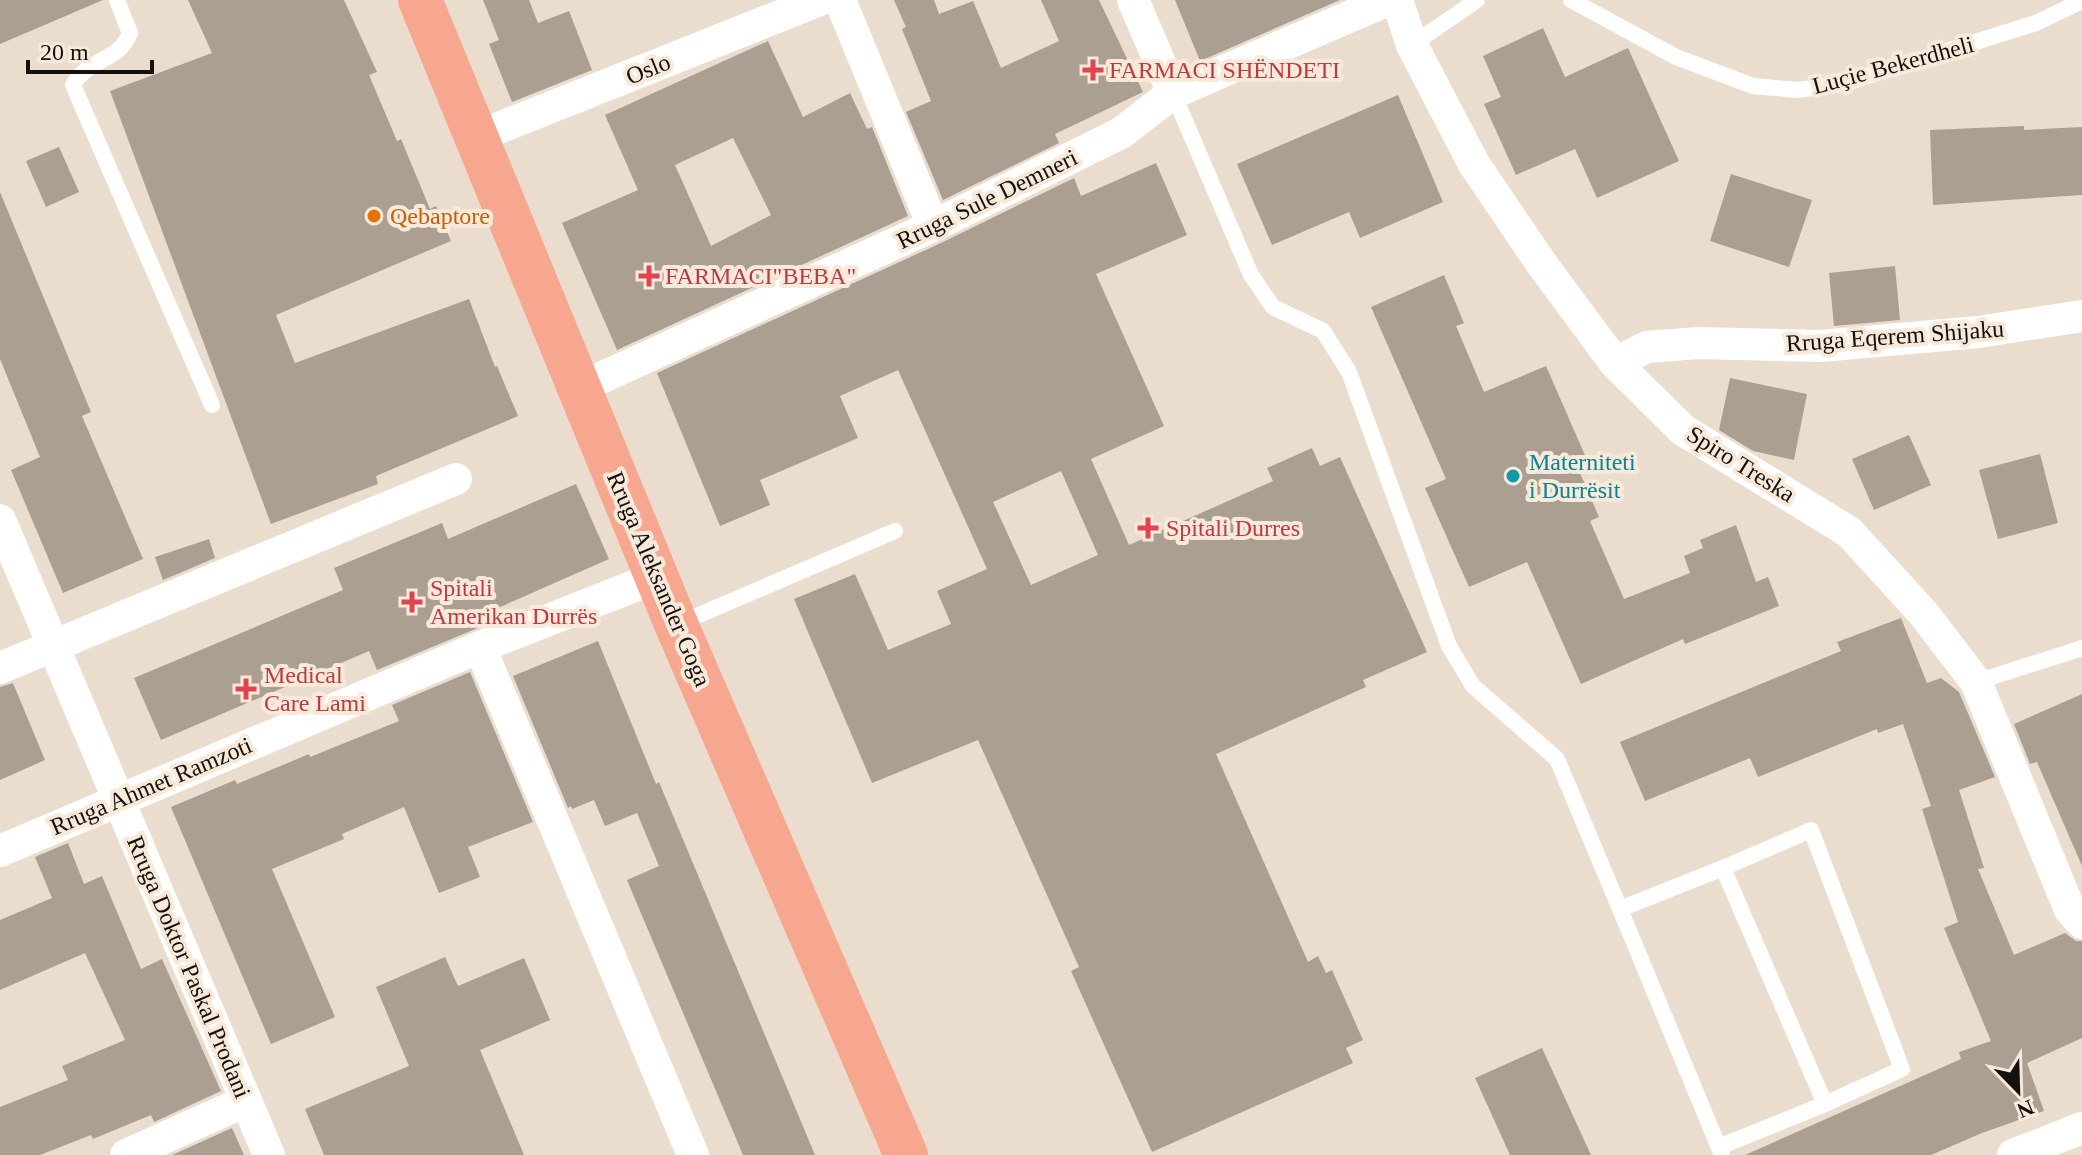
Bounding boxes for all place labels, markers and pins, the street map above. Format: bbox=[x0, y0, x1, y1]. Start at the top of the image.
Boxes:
place label: FARMACI SHËNDETI bbox=[1109, 57, 1340, 83]
marker: FARMACI SHËNDETI bbox=[1084, 61, 1102, 79]
place label: Qebaptore bbox=[390, 203, 490, 229]
marker: Qebaptore bbox=[365, 207, 383, 225]
place label: FARMACI"BEBA" bbox=[665, 263, 856, 289]
marker: FARMACI"BEBA" bbox=[640, 267, 658, 285]
place label: Materniteti i Durrësit bbox=[1529, 449, 1636, 503]
marker: Materniteti i Durrësit bbox=[1504, 467, 1522, 485]
place label: Spitali Durres bbox=[1166, 515, 1300, 541]
marker: Spitali Durres bbox=[1137, 517, 1159, 539]
place label: Spitali Amerikan Durrës bbox=[430, 575, 597, 629]
marker: Spitali Amerikan Durrës bbox=[401, 591, 423, 613]
place label: Medical Care Lami bbox=[264, 662, 366, 716]
marker: Medical Care Lami bbox=[235, 678, 257, 700]

